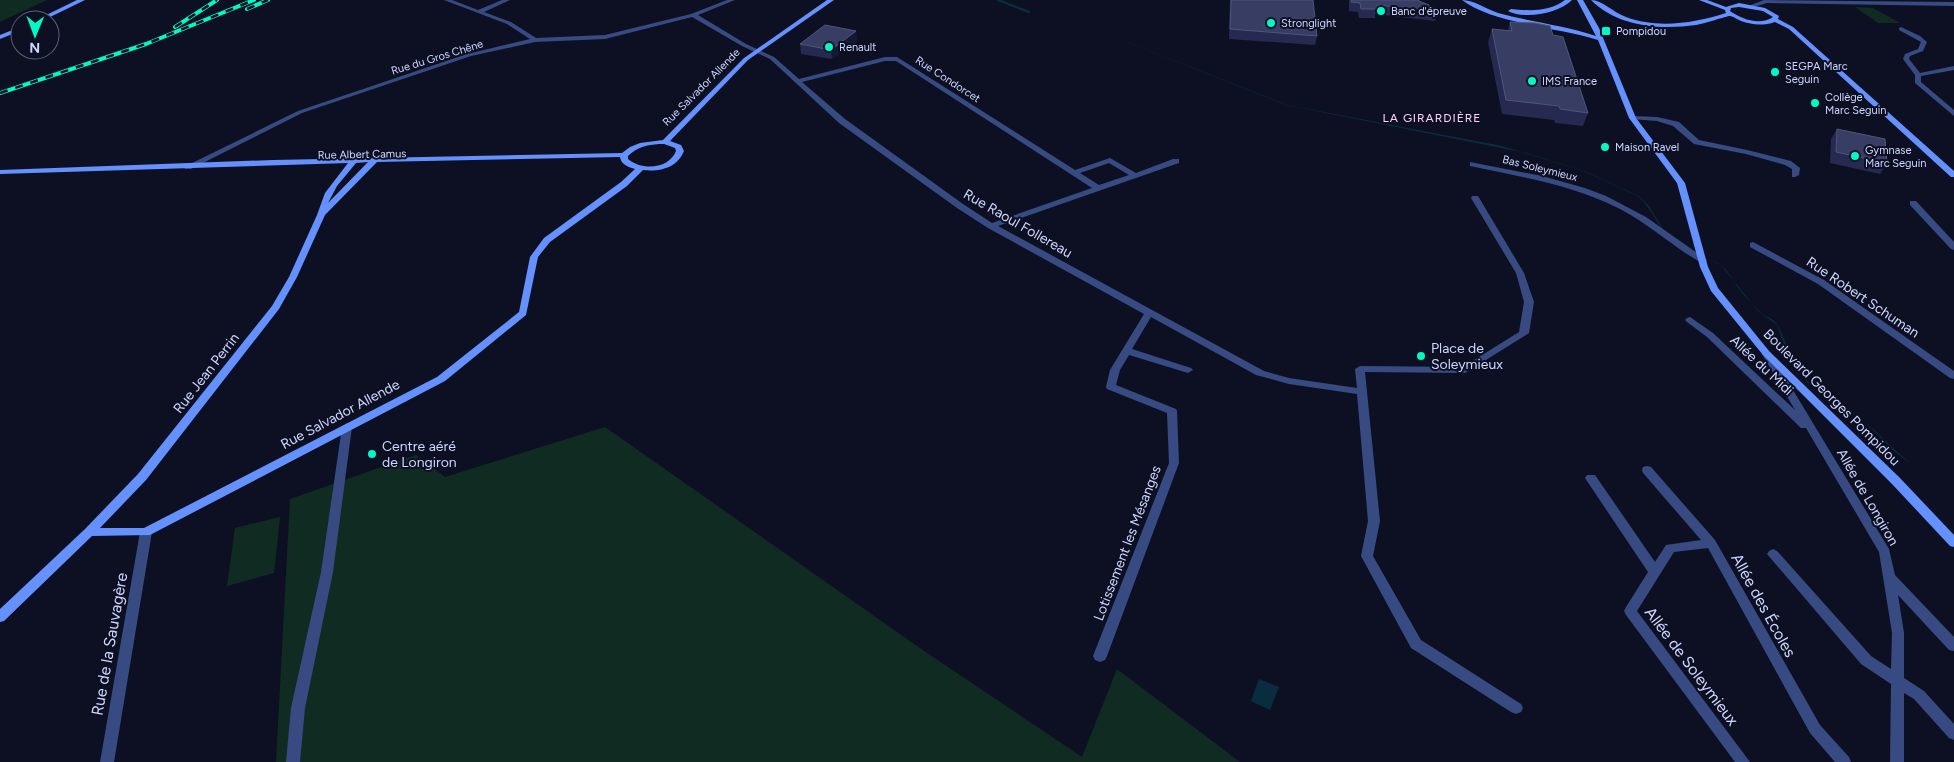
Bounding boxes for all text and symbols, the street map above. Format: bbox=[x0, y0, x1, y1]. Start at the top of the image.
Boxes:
marker: Banc d'épreuve bbox=[1375, 5, 1387, 17]
place label: Banc d'épreuve bbox=[1391, 5, 1467, 18]
north arrow bbox=[10, 10, 60, 60]
marker: Stronglight bbox=[1265, 17, 1277, 29]
place label: Stronglight bbox=[1281, 17, 1336, 30]
marker: Pompidou bbox=[1600, 25, 1612, 37]
place label: Pompidou bbox=[1616, 25, 1666, 38]
street label: Rue du Gros Chêne bbox=[390, 37, 485, 78]
text: N bbox=[29, 39, 40, 56]
marker: Renault bbox=[823, 41, 835, 53]
place label: Renault bbox=[839, 41, 876, 54]
street label: Rue Salvador Allende bbox=[660, 46, 743, 129]
street label: Rue Condorcet bbox=[913, 54, 983, 105]
place label: SEGPA Marc Seguin bbox=[1785, 60, 1848, 86]
marker: SEGPA Marc Seguin bbox=[1769, 66, 1781, 78]
marker: IMS France bbox=[1526, 75, 1538, 87]
place label: IMS France bbox=[1542, 75, 1597, 88]
place label: Collège Marc Seguin bbox=[1825, 91, 1886, 117]
marker: Collège Marc Seguin bbox=[1809, 97, 1821, 109]
district label: LA GIRARDIÈRE bbox=[1383, 111, 1481, 125]
marker: Maison Ravel bbox=[1599, 141, 1611, 153]
place label: Maison Ravel bbox=[1615, 141, 1679, 154]
place label: Gymnase Marc Seguin bbox=[1865, 144, 1926, 170]
street label: Rue Albert Camus bbox=[317, 147, 407, 162]
marker: Gymnase Marc Seguin bbox=[1849, 150, 1861, 162]
street label: Bas Soleymieux bbox=[1501, 153, 1579, 184]
street label: Rue Raoul Follereau bbox=[960, 185, 1075, 262]
street label: Rue Robert Schuman bbox=[1803, 253, 1923, 342]
street label: Boulevard Georges Pompidou bbox=[1760, 325, 1904, 469]
street label: Rue Jean Perrin bbox=[170, 330, 243, 417]
street label: Allée du Midi bbox=[1726, 332, 1797, 399]
place label: Place de Soleymieux bbox=[1431, 340, 1503, 373]
marker: Place de Soleymieux bbox=[1415, 350, 1427, 362]
street label: Rue Salvador Allende bbox=[278, 376, 403, 453]
place label: Centre aéré de Longiron bbox=[382, 438, 457, 471]
street label: Allée de Longiron bbox=[1833, 446, 1902, 549]
marker: Centre aéré de Longiron bbox=[366, 448, 378, 460]
street label: Lotissement les Mésanges bbox=[1090, 463, 1165, 623]
street label: Allée des Écoles bbox=[1727, 550, 1800, 661]
street label: Rue de la Sauvagère bbox=[88, 571, 131, 717]
street label: Allée de Soleymieux bbox=[1641, 603, 1743, 730]

